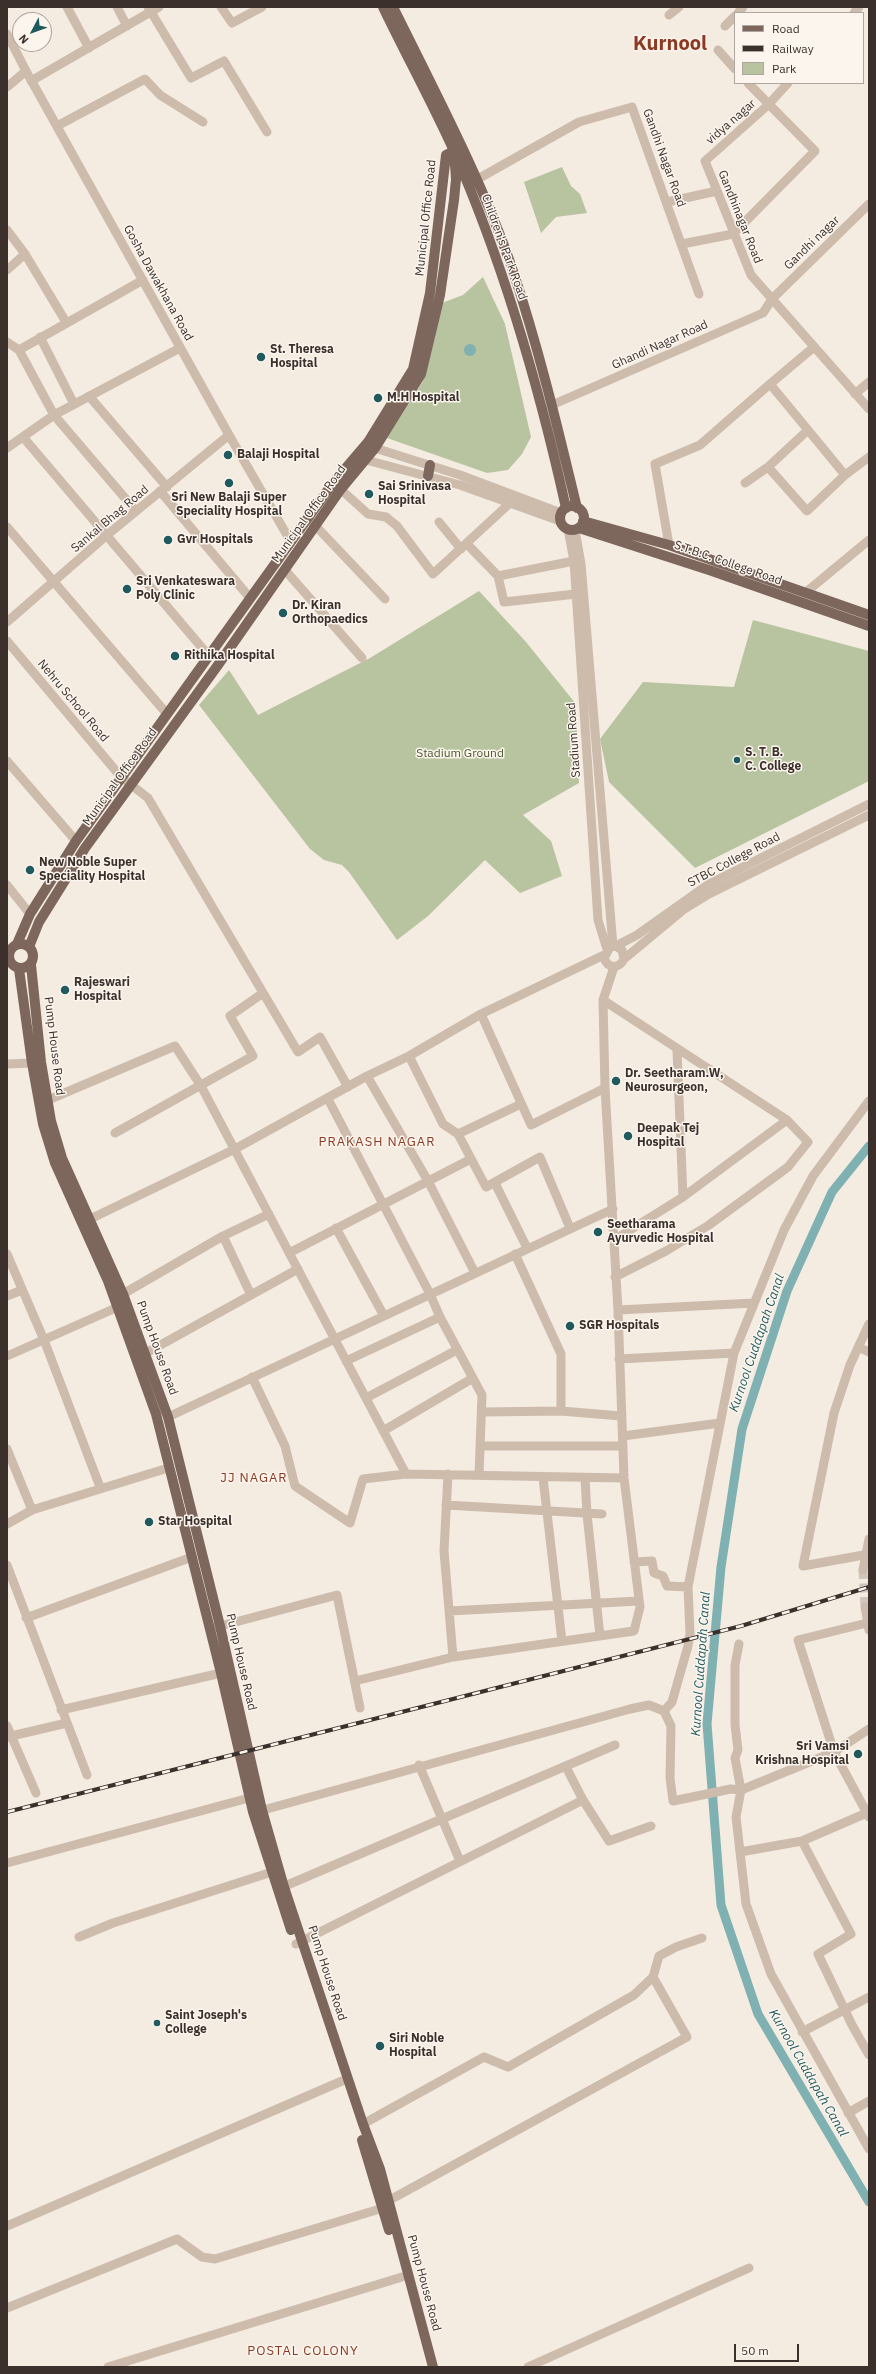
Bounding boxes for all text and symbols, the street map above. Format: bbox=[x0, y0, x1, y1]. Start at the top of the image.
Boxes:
north arrow bbox=[12, 12, 52, 52]
legend bbox=[734, 12, 864, 84]
text: Road bbox=[772, 21, 800, 36]
text: N bbox=[16, 32, 32, 47]
district label: Kurnool bbox=[633, 32, 707, 56]
text: Railway bbox=[772, 41, 814, 56]
text: Park bbox=[772, 61, 796, 76]
street label: vidya nagar bbox=[703, 96, 759, 148]
street label: Gandhi Nagar Road bbox=[640, 107, 688, 209]
street label: Municipal Office Road bbox=[413, 159, 439, 277]
street label: Gandhinagar Road bbox=[715, 168, 765, 266]
street label: Children's Park Road bbox=[478, 192, 530, 302]
street label: Gandhi nagar bbox=[781, 213, 843, 273]
street label: Gosha Dawakhana Road bbox=[120, 223, 196, 343]
street label: Ghandi Nagar Road bbox=[610, 317, 710, 373]
place label: St. Theresa Hospital bbox=[270, 343, 334, 371]
marker: St. Theresa Hospital bbox=[255, 351, 267, 363]
place label: M.H Hospital bbox=[387, 391, 459, 405]
marker: M.H Hospital bbox=[372, 392, 384, 404]
place label: Balaji Hospital bbox=[237, 448, 319, 462]
marker: Balaji Hospital bbox=[222, 449, 234, 461]
street label: Municipal Office Road bbox=[269, 462, 349, 566]
marker: Sri New Balaji Super Speciality Hospital bbox=[223, 477, 235, 489]
place label: Sai Srinivasa Hospital bbox=[378, 480, 451, 508]
street label: Sankal Bhag Road bbox=[68, 482, 152, 556]
marker: Sai Srinivasa Hospital bbox=[363, 488, 375, 500]
place label: Sri New Balaji Super Speciality Hospital bbox=[171, 491, 287, 519]
place label: Gvr Hospitals bbox=[177, 533, 253, 547]
marker: Gvr Hospitals bbox=[162, 534, 174, 546]
street label: S.T.B.C. College Road bbox=[672, 538, 784, 588]
place label: Sri Venkateswara Poly Clinic bbox=[136, 575, 235, 603]
marker: Sri Venkateswara Poly Clinic bbox=[121, 583, 133, 595]
place label: Dr. Kiran Orthopaedics bbox=[292, 599, 368, 627]
marker: Dr. Kiran Orthopaedics bbox=[277, 607, 289, 619]
place label: Rithika Hospital bbox=[184, 649, 275, 663]
marker: Rithika Hospital bbox=[169, 650, 181, 662]
street label: Nehru School Road bbox=[34, 657, 112, 745]
street label: Stadium Road bbox=[564, 702, 584, 778]
street label: Municipal Office Road bbox=[80, 725, 160, 829]
place label: S. T. B. C. College bbox=[745, 746, 801, 774]
park label: Stadium Ground bbox=[416, 747, 504, 761]
marker: S. T. B. C. College bbox=[732, 755, 742, 765]
street label: STBC College Road bbox=[685, 830, 783, 890]
place label: New Noble Super Speciality Hospital bbox=[39, 856, 145, 884]
marker: New Noble Super Speciality Hospital bbox=[24, 864, 36, 876]
place label: Rajeswari Hospital bbox=[74, 976, 130, 1004]
marker: Rajeswari Hospital bbox=[59, 984, 71, 996]
street label: Pump House Road bbox=[41, 996, 67, 1096]
place label: Dr. Seetharam.W, Neurosurgeon, bbox=[625, 1067, 724, 1095]
marker: Dr. Seetharam.W, Neurosurgeon, bbox=[610, 1075, 622, 1087]
place label: Deepak Tej Hospital bbox=[637, 1122, 699, 1150]
marker: Deepak Tej Hospital bbox=[622, 1130, 634, 1142]
district label: PRAKASH NAGAR bbox=[319, 1134, 435, 1150]
place label: Seetharama Ayurvedic Hospital bbox=[607, 1218, 714, 1246]
marker: Seetharama Ayurvedic Hospital bbox=[592, 1226, 604, 1238]
water label: Kurnool Cuddapah Canal bbox=[726, 1272, 788, 1414]
street label: Pump House Road bbox=[133, 1299, 181, 1397]
place label: SGR Hospitals bbox=[579, 1319, 659, 1333]
marker: SGR Hospitals bbox=[564, 1320, 576, 1332]
district label: JJ NAGAR bbox=[220, 1470, 288, 1486]
place label: Star Hospital bbox=[158, 1515, 232, 1529]
marker: Star Hospital bbox=[143, 1516, 155, 1528]
water label: Kurnool Cuddapah Canal bbox=[688, 1591, 714, 1737]
street label: Pump House Road bbox=[223, 1612, 259, 1712]
place label: Sri Vamsi Krishna Hospital bbox=[755, 1740, 849, 1768]
marker: Sri Vamsi Krishna Hospital bbox=[852, 1748, 864, 1760]
street label: Pump House Road bbox=[305, 1924, 349, 2022]
water label: Kurnool Cuddapah Canal bbox=[765, 2006, 851, 2140]
place label: Saint Joseph's College bbox=[165, 2009, 247, 2037]
marker: Saint Joseph's College bbox=[152, 2018, 162, 2028]
place label: Siri Noble Hospital bbox=[389, 2032, 444, 2060]
marker: Siri Noble Hospital bbox=[374, 2040, 386, 2052]
street label: Pump House Road bbox=[404, 2233, 444, 2333]
scale bar bbox=[736, 2336, 801, 2362]
district label: POSTAL COLONY bbox=[247, 2343, 359, 2359]
text: 50 m bbox=[741, 2343, 769, 2358]

